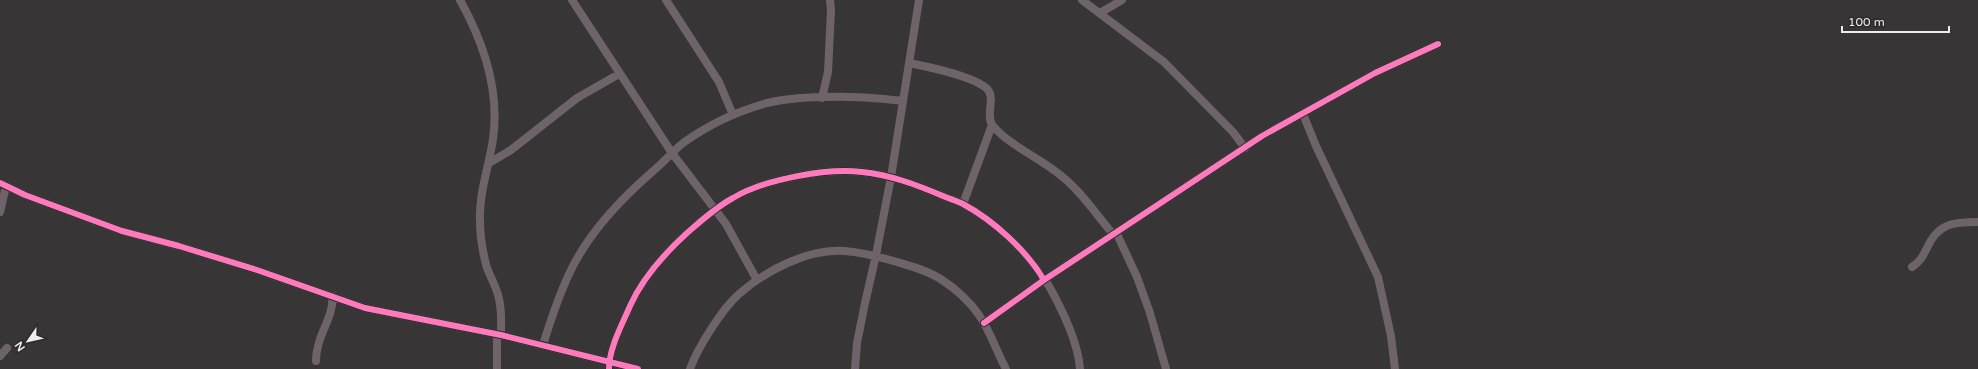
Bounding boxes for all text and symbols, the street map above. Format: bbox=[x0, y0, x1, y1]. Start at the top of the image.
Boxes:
scale bar bbox=[1842, 8, 1949, 34]
text: 100 m bbox=[1848, 15, 1885, 29]
north arrow bbox=[8, 321, 48, 361]
text: N bbox=[12, 339, 28, 354]

